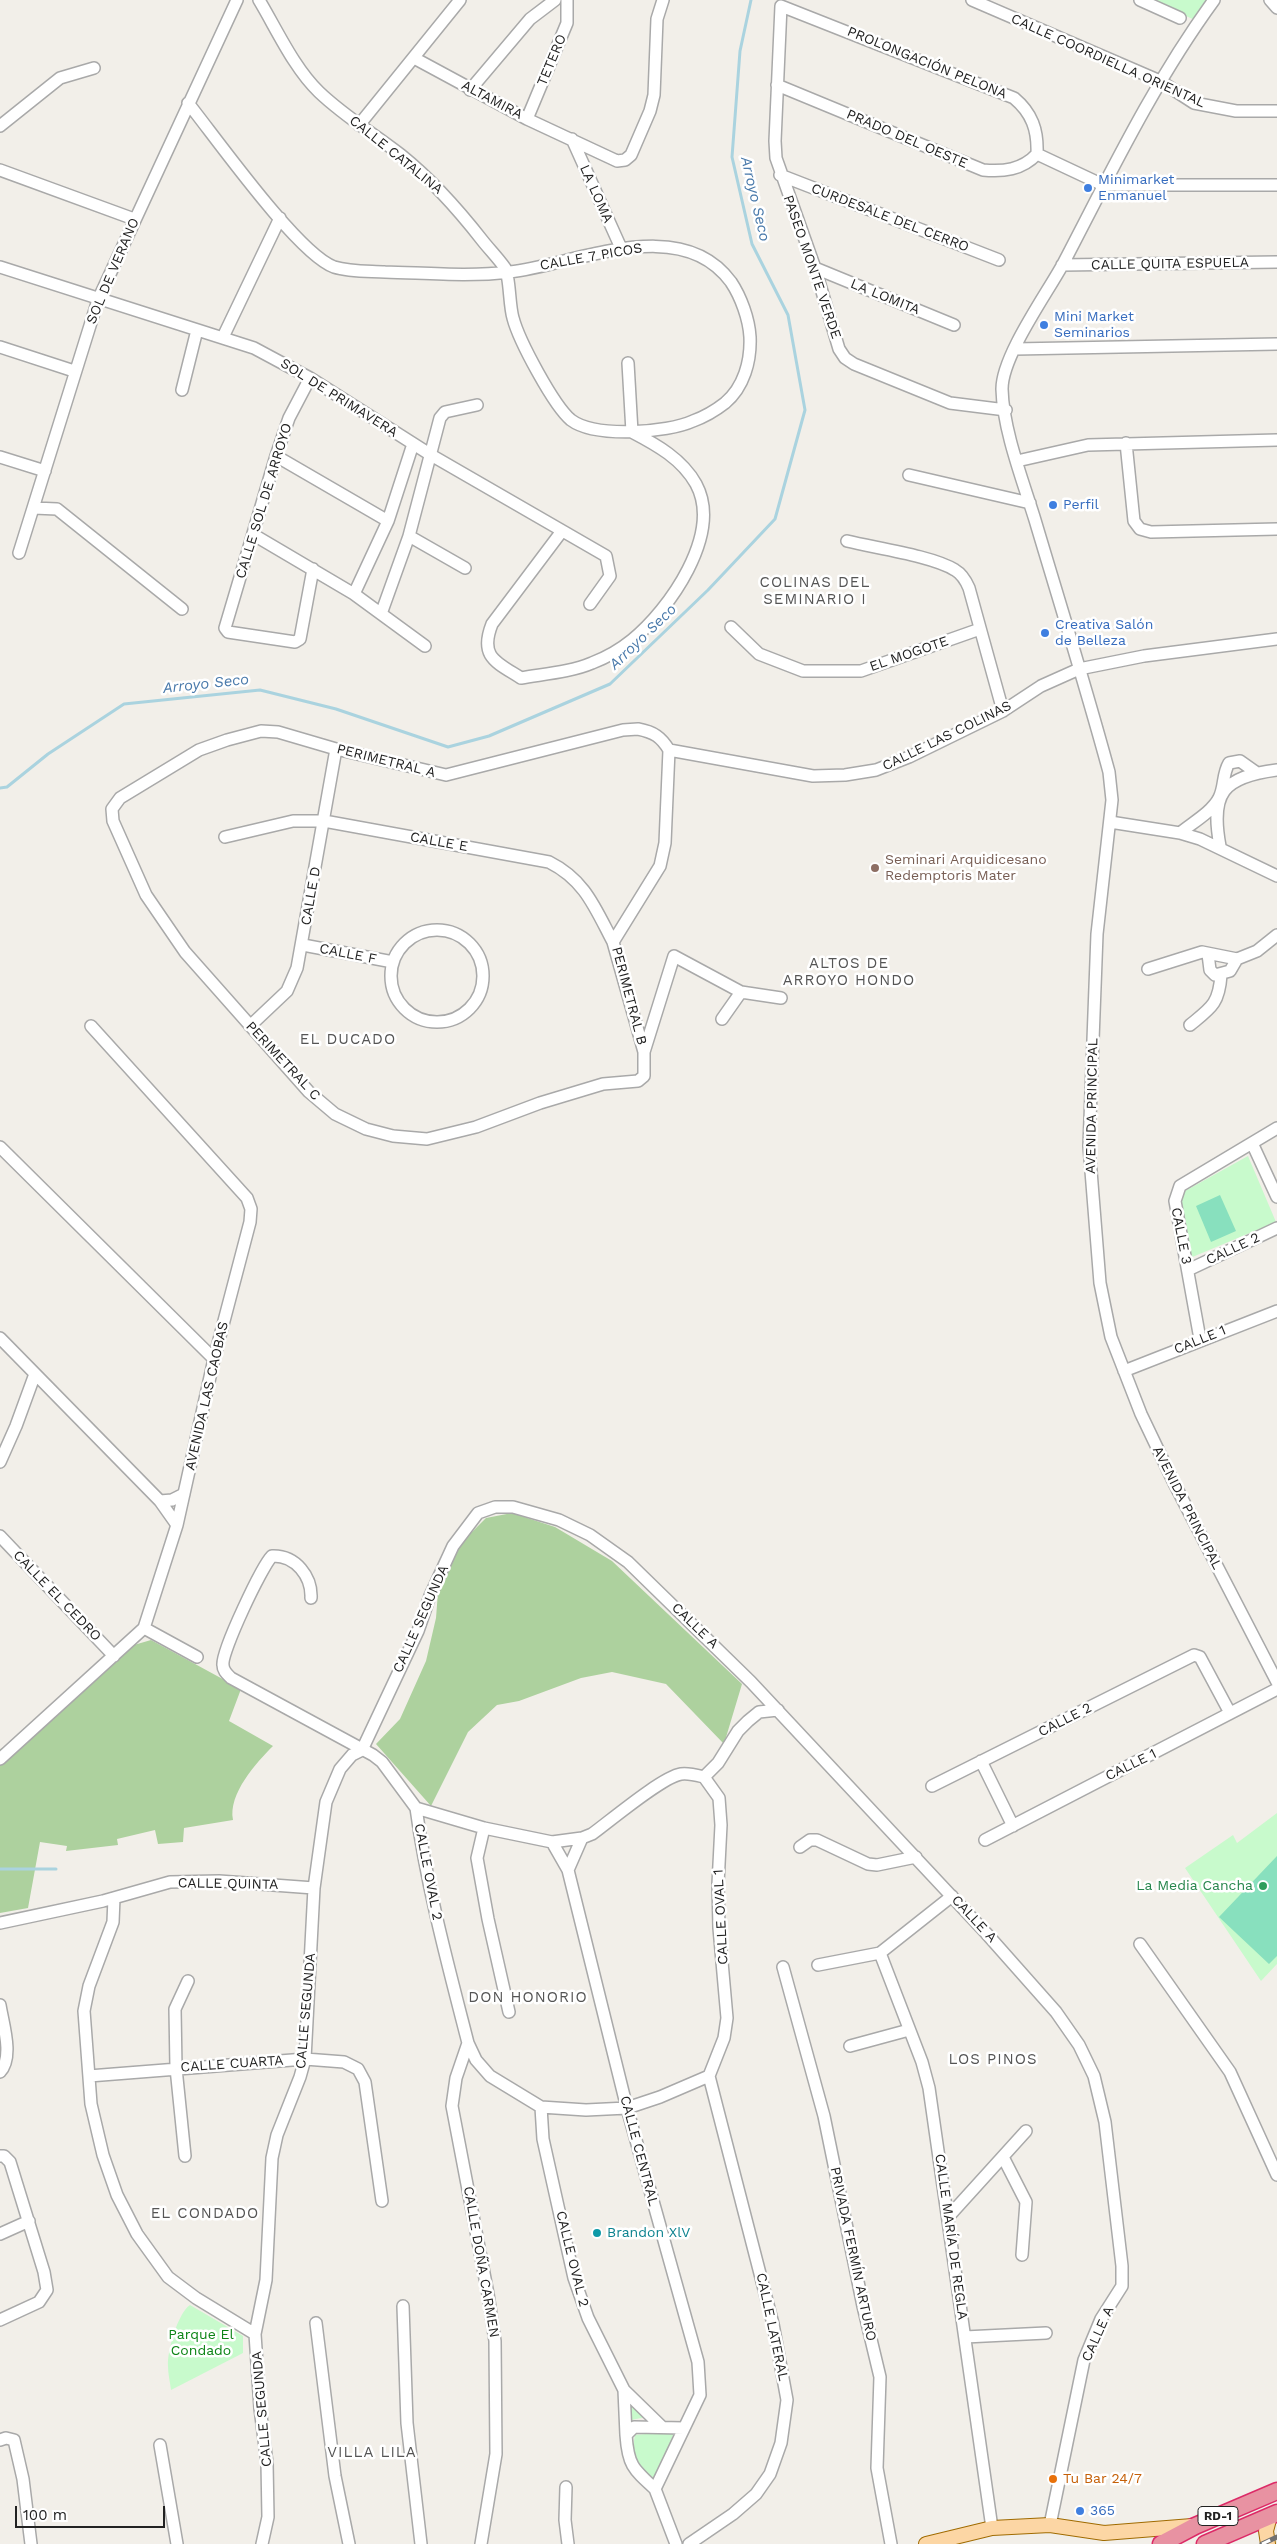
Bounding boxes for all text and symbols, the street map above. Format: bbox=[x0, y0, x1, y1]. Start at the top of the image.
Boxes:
street label: CALLE COORDIELLA ORIENTAL bbox=[1008, 10, 1208, 112]
street label: PROLONGACIÓN PELONA bbox=[845, 23, 1009, 103]
street label: TETERO bbox=[534, 32, 570, 88]
street label: ALTAMIRA bbox=[459, 77, 525, 123]
street label: PRADO DEL OESTE bbox=[844, 106, 970, 172]
street label: CALLE CATALINA bbox=[346, 112, 446, 198]
water label: Arroyo Seco bbox=[737, 155, 773, 243]
street label: LA LOMA bbox=[576, 162, 616, 226]
place label: Minimarket Enmanuel bbox=[1098, 172, 1174, 204]
street label: CURDESALE DEL CERRO bbox=[809, 180, 971, 256]
marker: Minimarket Enmanuel bbox=[1082, 182, 1094, 194]
street label: PASEO MONTE VERDE bbox=[779, 193, 845, 341]
street label: SOL DE VERANO bbox=[83, 215, 143, 327]
street label: CALLE 7 PICOS bbox=[539, 240, 643, 274]
street label: CALLE QUITA ESPUELA bbox=[1091, 254, 1249, 274]
street label: LA LOMITA bbox=[848, 275, 922, 319]
place label: Mini Market Seminarios bbox=[1054, 309, 1134, 342]
marker: Mini Market Seminarios bbox=[1038, 319, 1050, 331]
street label: SOL DE PRIMAVERA bbox=[277, 355, 401, 441]
street label: CALLE SOL DE ARROYO bbox=[232, 421, 296, 581]
place label: Perfil bbox=[1063, 497, 1099, 513]
marker: Perfil bbox=[1047, 499, 1059, 511]
district label: COLINAS DEL SEMINARIO I bbox=[758, 574, 872, 609]
water label: Arroyo Seco bbox=[606, 601, 680, 673]
place label: Creativa Salón de Belleza bbox=[1055, 617, 1153, 650]
marker: Creativa Salón de Belleza bbox=[1039, 627, 1051, 639]
street label: EL MOGOTE bbox=[867, 633, 951, 675]
water label: Arroyo Seco bbox=[162, 671, 250, 697]
street label: CALLE LAS COLINAS bbox=[880, 697, 1014, 775]
street label: PERIMETRAL A bbox=[335, 741, 437, 781]
street label: CALLE E bbox=[409, 829, 469, 855]
place label: Seminari Arquidicesano Redemptoris Mater bbox=[885, 852, 1047, 884]
marker: Seminari Arquidicesano Redemptoris Mater bbox=[869, 862, 881, 874]
street label: CALLE D bbox=[298, 865, 324, 927]
street label: CALLE F bbox=[318, 940, 378, 968]
street label: PERIMETRAL B bbox=[608, 945, 650, 1047]
district label: ALTOS DE ARROYO HONDO bbox=[781, 955, 917, 990]
street label: PERIMETRAL C bbox=[242, 1018, 324, 1104]
district label: EL DUCADO bbox=[299, 1031, 397, 1049]
street label: AVENIDA PRINCIPAL bbox=[1082, 1038, 1102, 1174]
street label: CALLE 3 bbox=[1167, 1206, 1195, 1266]
street label: CALLE 2 bbox=[1203, 1229, 1263, 1269]
street label: AVENIDA LAS CAOBAS bbox=[182, 1320, 232, 1472]
street label: CALLE 1 bbox=[1171, 1322, 1229, 1358]
street label: AVENIDA PRINCIPAL bbox=[1149, 1444, 1225, 1572]
street label: CALLE EL CEDRO bbox=[9, 1547, 105, 1645]
street label: CALLE SEGUNDA bbox=[390, 1562, 452, 1676]
street label: CALLE A bbox=[668, 1600, 722, 1652]
street label: CALLE 2 bbox=[1036, 1699, 1094, 1741]
street label: CALLE 1 bbox=[1103, 1745, 1159, 1785]
street label: CALLE OVAL 2 bbox=[410, 1822, 446, 1922]
street label: CALLE OVAL 1 bbox=[710, 1869, 732, 1965]
street label: CALLE QUINTA bbox=[178, 1875, 278, 1893]
place label: La Media Cancha bbox=[1136, 1878, 1253, 1894]
marker: La Media Cancha bbox=[1257, 1880, 1269, 1892]
street label: CALLE A bbox=[948, 1892, 1000, 1946]
street label: CALLE SEGUNDA bbox=[293, 1952, 319, 2070]
district label: DON HONORIO bbox=[467, 1989, 589, 2007]
district label: LOS PINOS bbox=[947, 2051, 1039, 2069]
street label: CALLE CUARTA bbox=[180, 2052, 284, 2076]
street label: CALLE CENTRAL bbox=[616, 2094, 662, 2208]
street label: CALLE MARÍA DE REGLA bbox=[931, 2153, 971, 2321]
street label: PRIVADA FERMÍN ARTURO bbox=[826, 2165, 880, 2343]
street label: CALLE DOÑA CARMEN bbox=[459, 2185, 503, 2339]
district label: EL CONDADO bbox=[149, 2205, 261, 2223]
street label: CALLE OVAL 2 bbox=[552, 2209, 592, 2309]
place label: Brandon XlV bbox=[607, 2225, 690, 2241]
marker: Brandon XlV bbox=[591, 2227, 603, 2239]
street label: CALLE LATERAL bbox=[752, 2271, 792, 2383]
street label: CALLE A bbox=[1078, 2304, 1118, 2364]
park label: Parque El Condado bbox=[168, 2327, 234, 2360]
street label: CALLE SEGUNDA bbox=[249, 2350, 275, 2468]
district label: VILLA LILA bbox=[326, 2444, 418, 2462]
place label: Tu Bar 24/7 bbox=[1063, 2471, 1142, 2487]
marker: Tu Bar 24/7 bbox=[1047, 2473, 1059, 2485]
scale bar bbox=[18, 2496, 168, 2528]
place label: 365 bbox=[1090, 2503, 1115, 2519]
marker: 365 bbox=[1074, 2505, 1086, 2517]
text: 100 m bbox=[23, 2506, 67, 2524]
road number: RD-1 bbox=[1198, 2506, 1238, 2526]

